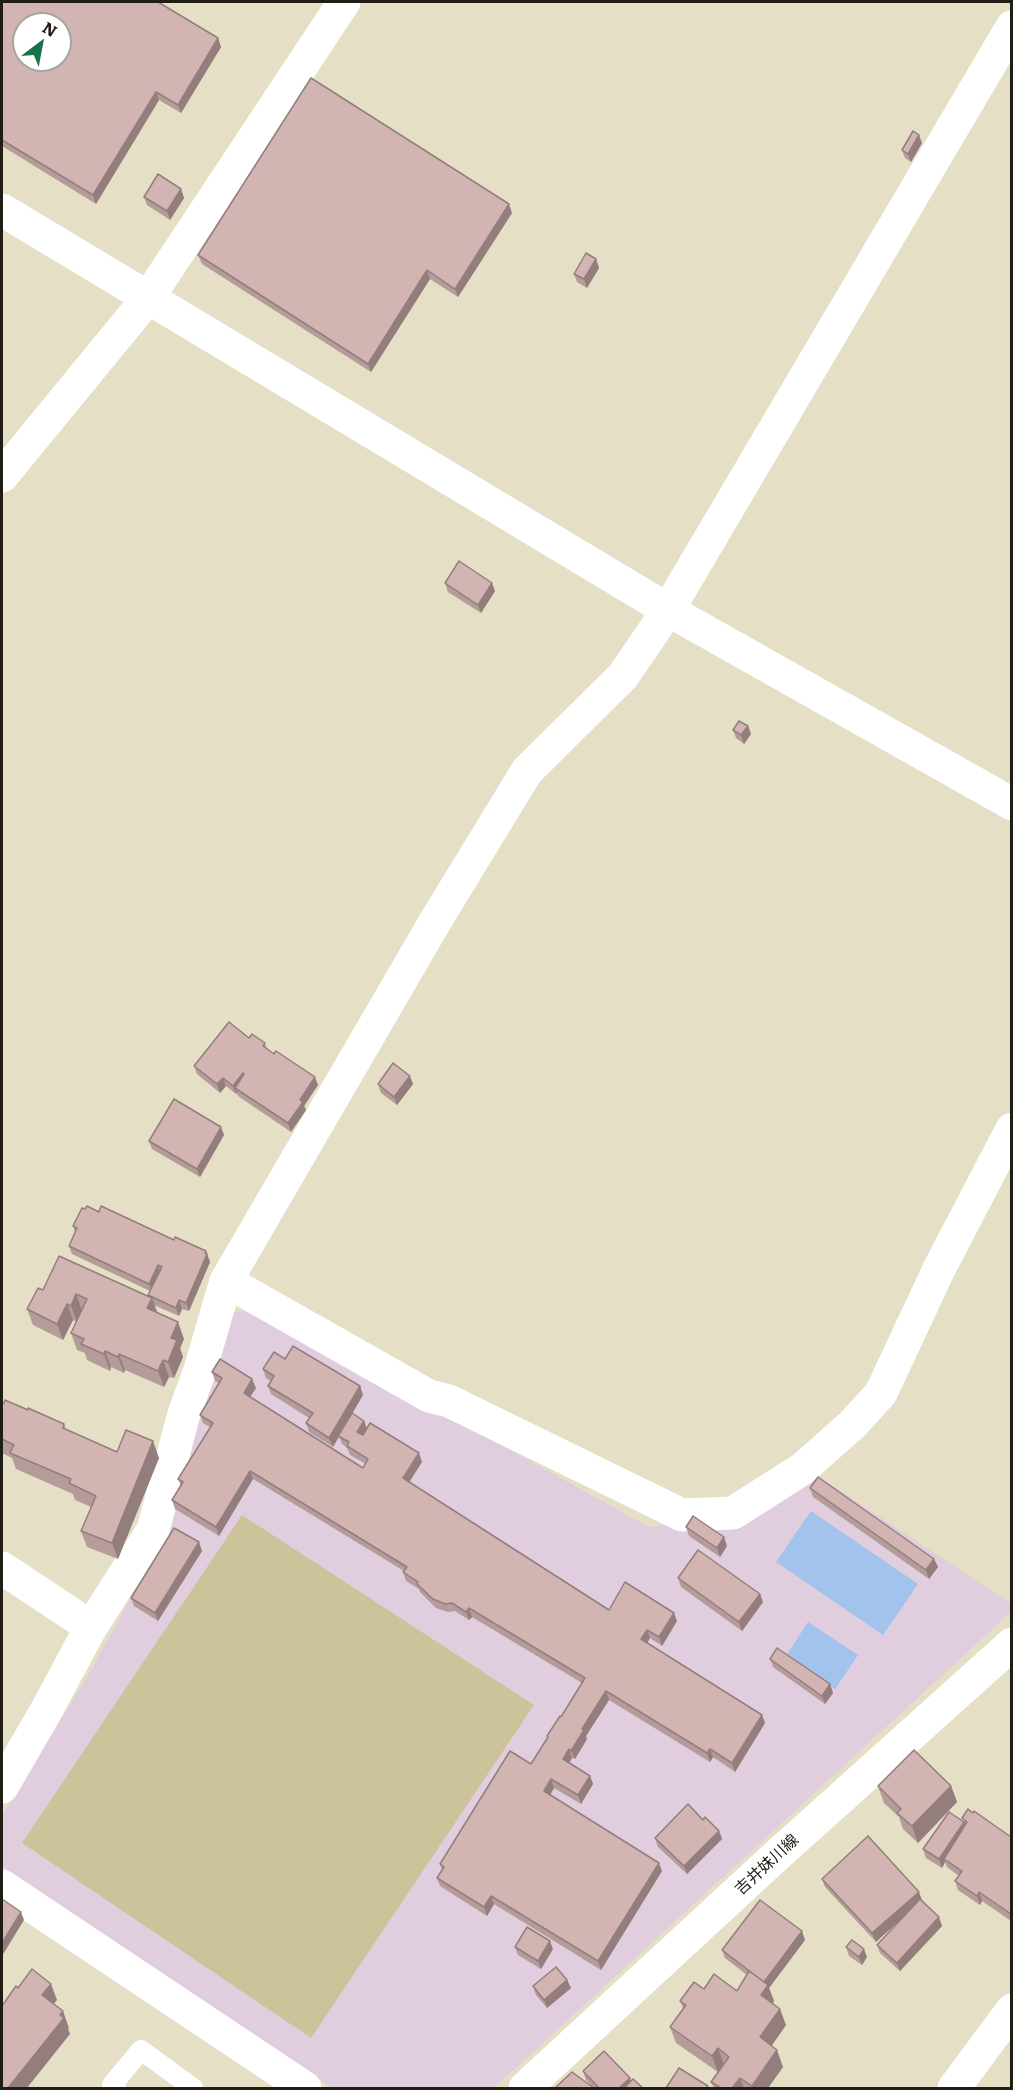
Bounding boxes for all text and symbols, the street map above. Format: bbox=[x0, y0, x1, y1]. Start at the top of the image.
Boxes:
north arrow bbox=[12, 12, 72, 72]
text: N bbox=[38, 15, 63, 42]
street label: 吉井妹川線 bbox=[731, 1831, 803, 1899]

